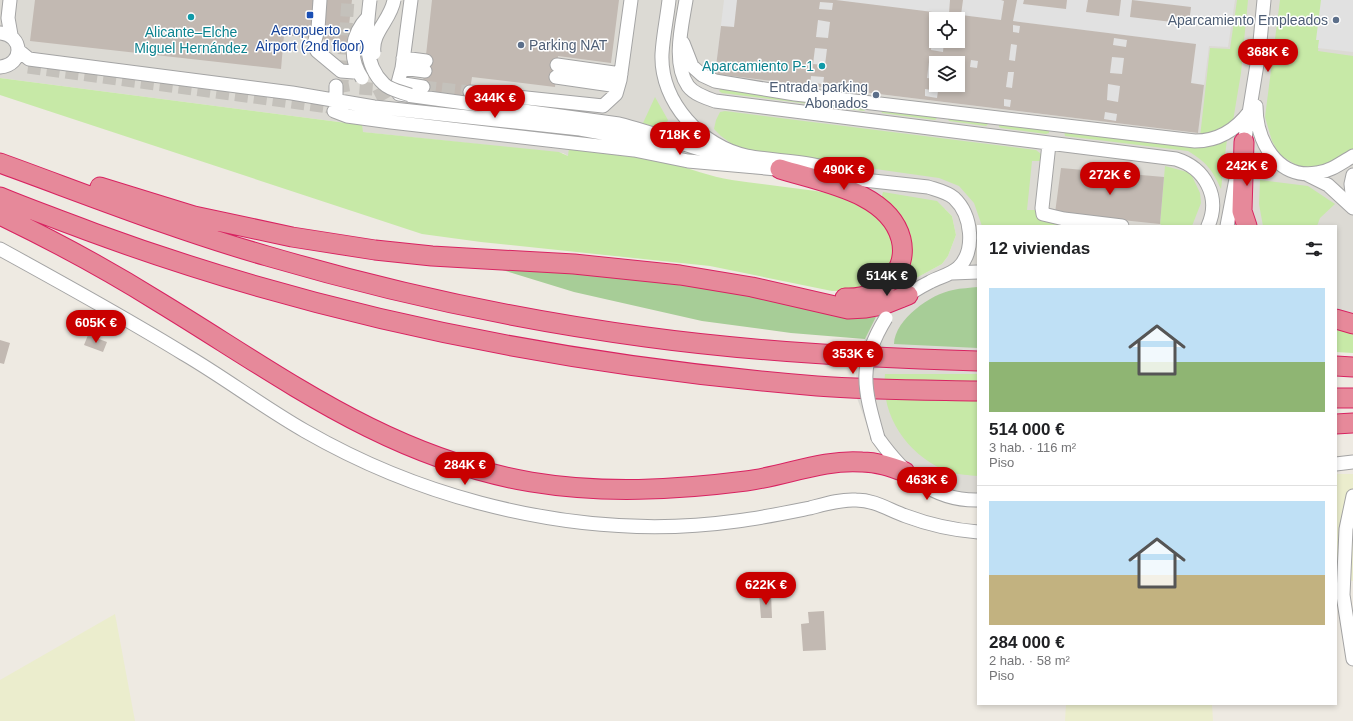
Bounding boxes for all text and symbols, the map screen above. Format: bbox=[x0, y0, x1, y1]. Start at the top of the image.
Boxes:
marker: Aeropuerto - Airport (2nd floor) bbox=[305, 10, 315, 20]
marker: Alicante–Elche Miguel Hernández bbox=[186, 12, 196, 22]
map controls bbox=[929, 12, 965, 92]
button: locate bbox=[929, 12, 965, 48]
place label: Aparcamiento Empleados bbox=[1168, 12, 1328, 28]
marker: Aparcamiento Empleados bbox=[1331, 15, 1341, 25]
place label: Aeropuerto - Airport (2nd floor) bbox=[256, 22, 364, 54]
place label: Alicante–Elche Miguel Hernández bbox=[134, 24, 248, 56]
place label: Parking NAT bbox=[529, 37, 608, 53]
pin: 368K € bbox=[1235, 39, 1301, 73]
marker: Parking NAT bbox=[516, 40, 526, 50]
text: 368K € bbox=[1247, 44, 1289, 59]
button: layers bbox=[929, 56, 965, 92]
place label: Aparcamiento P-1 bbox=[702, 58, 814, 74]
marker: Aparcamiento P-1 bbox=[817, 61, 827, 71]
place label: Entrada parking Abonados bbox=[769, 79, 868, 111]
pin: 344K € bbox=[462, 85, 528, 119]
text: 344K € bbox=[474, 90, 516, 105]
marker: Entrada parking Abonados bbox=[871, 90, 881, 100]
pin: 718K € bbox=[647, 122, 713, 156]
text: 718K € bbox=[659, 127, 701, 142]
pin: 242K € bbox=[1214, 153, 1280, 187]
pin: 490K € bbox=[811, 157, 877, 191]
text: 242K € bbox=[1226, 158, 1268, 173]
text: 490K € bbox=[823, 162, 865, 177]
pin: 272K € bbox=[1077, 162, 1143, 196]
text: 272K € bbox=[1089, 167, 1131, 182]
icon: filters bbox=[1303, 238, 1325, 260]
text: 12 viviendas bbox=[989, 239, 1090, 258]
pin: 514K € bbox=[854, 263, 920, 297]
text: 514K € bbox=[866, 268, 908, 283]
pin: 605K € bbox=[63, 310, 129, 344]
icon: home bbox=[1121, 314, 1193, 386]
text: 605K € bbox=[75, 315, 117, 330]
pin: 353K € bbox=[820, 341, 886, 375]
text: 353K € bbox=[832, 346, 874, 361]
text: 514 000 € bbox=[989, 420, 1065, 439]
text: 3 hab. · 116 m² bbox=[989, 440, 1076, 455]
pin: 284K € bbox=[432, 452, 498, 486]
text: Piso bbox=[989, 455, 1014, 470]
text: 284K € bbox=[444, 457, 486, 472]
pin: 463K € bbox=[894, 467, 960, 501]
text: 463K € bbox=[906, 472, 948, 487]
icon: home bbox=[1121, 527, 1193, 599]
pin: 622K € bbox=[733, 572, 799, 606]
text: 622K € bbox=[745, 577, 787, 592]
text: 284 000 € bbox=[989, 633, 1065, 652]
text: 2 hab. · 58 m² bbox=[989, 653, 1070, 668]
text: Piso bbox=[989, 668, 1014, 683]

